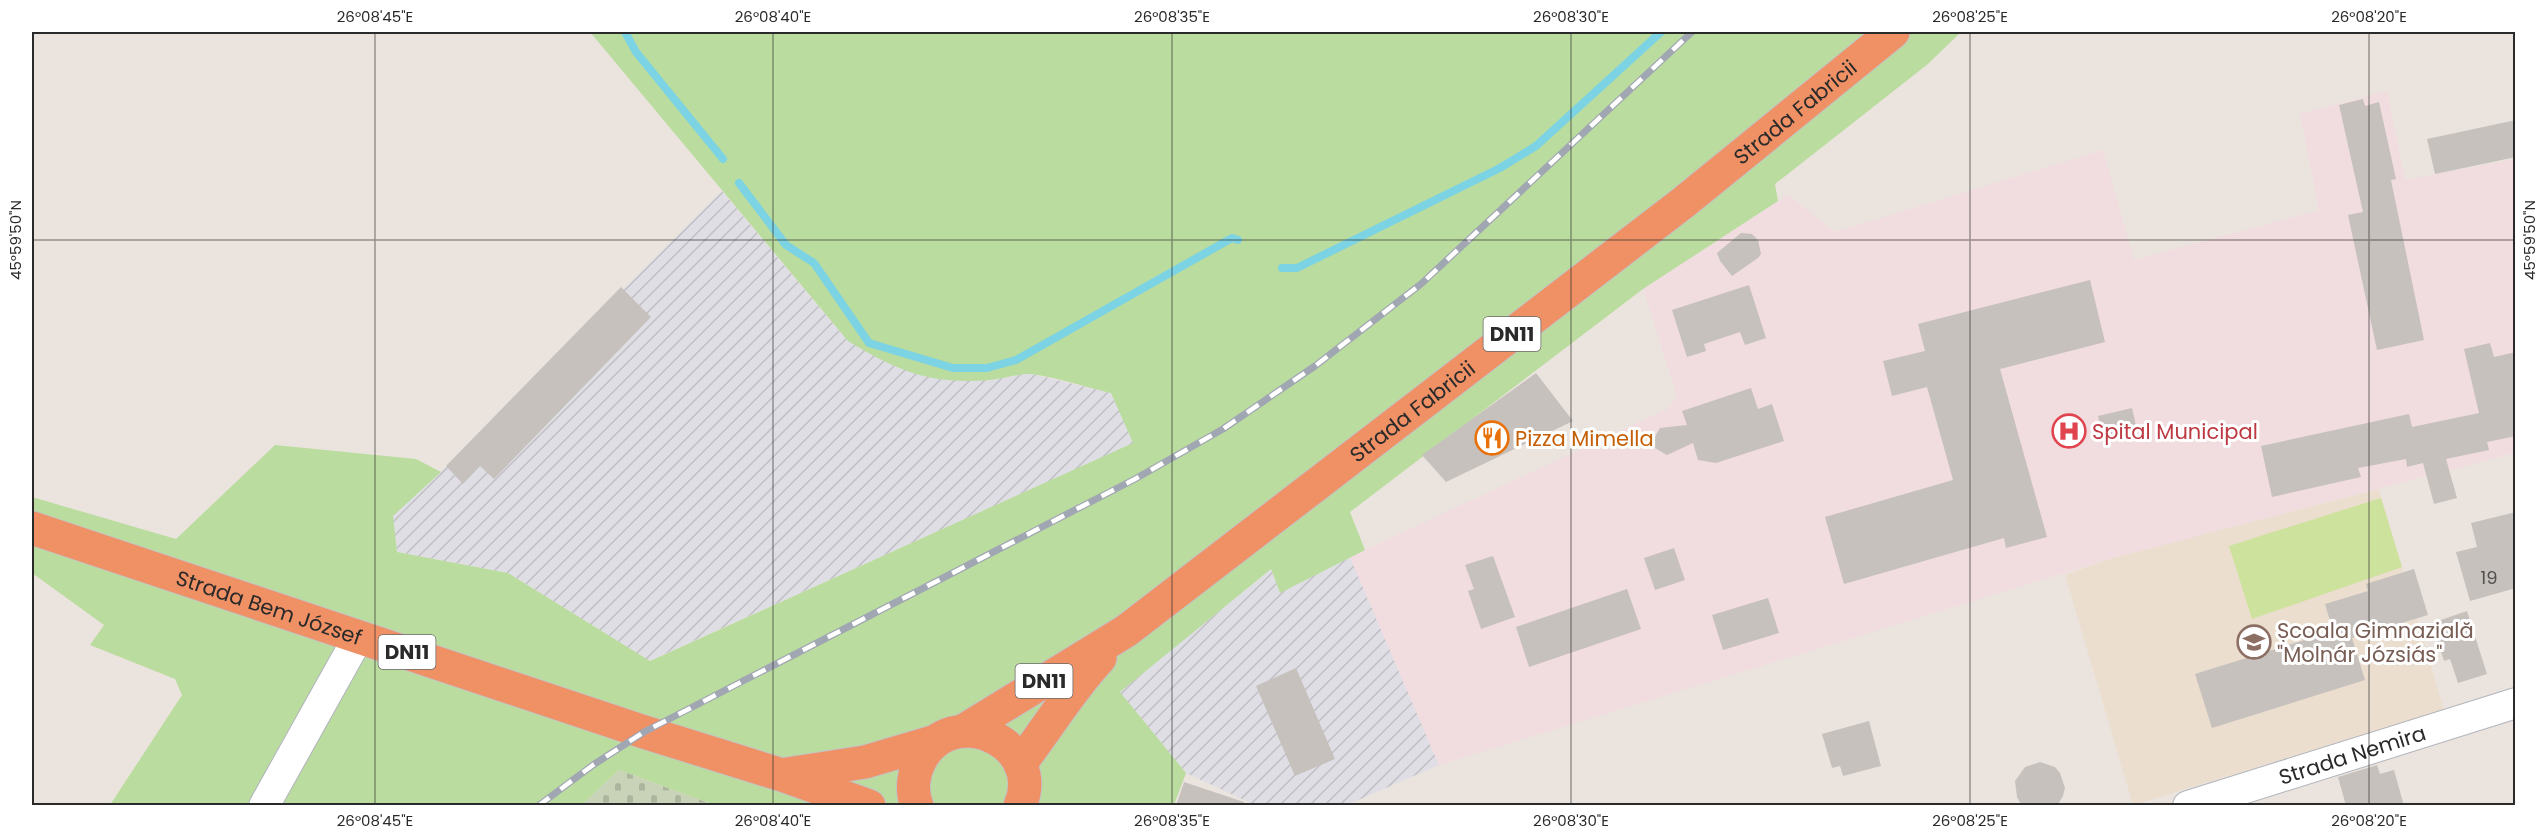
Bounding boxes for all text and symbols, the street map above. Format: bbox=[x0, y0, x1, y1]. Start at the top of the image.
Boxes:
text: 26°08'45"E bbox=[337, 6, 413, 27]
text: 26°08'40"E bbox=[735, 6, 811, 27]
text: 26°08'35"E bbox=[1134, 6, 1210, 27]
text: 26°08'30"E bbox=[1533, 6, 1609, 27]
text: 26°08'25"E bbox=[1932, 6, 2008, 27]
text: 26°08'20"E bbox=[2331, 6, 2407, 27]
street label: Strada Fabricii bbox=[1727, 53, 1863, 171]
text: 45°59'50"N bbox=[5, 200, 26, 280]
text: 45°59'50"N bbox=[2519, 200, 2540, 280]
road number: DN11 bbox=[1484, 317, 1540, 351]
street label: Strada Fabricii bbox=[1343, 354, 1481, 469]
hospital icon: Spital Municipal bbox=[2051, 413, 2087, 449]
place label: Spital Municipal bbox=[2092, 417, 2258, 446]
restaurant icon: Pizza Mimella bbox=[1474, 420, 1510, 456]
place label: Pizza Mimella bbox=[1515, 424, 1654, 453]
street label: Strada Bem József bbox=[172, 563, 366, 652]
house number: 19 bbox=[2480, 565, 2498, 590]
place label: Școala Gimnazială "Molnár Józsiás" bbox=[2277, 616, 2474, 669]
school or university icon: Școala Gimnazială "Molnár Józsiás" bbox=[2236, 624, 2272, 660]
road number: DN11 bbox=[378, 635, 436, 669]
road number: DN11 bbox=[1016, 664, 1072, 698]
street label: Strada Nemira bbox=[2275, 718, 2429, 791]
text: 26°08'45"E bbox=[337, 810, 413, 831]
text: 26°08'40"E bbox=[735, 810, 811, 831]
text: 26°08'35"E bbox=[1134, 810, 1210, 831]
text: 26°08'30"E bbox=[1533, 810, 1609, 831]
text: 26°08'25"E bbox=[1932, 810, 2008, 831]
text: 26°08'20"E bbox=[2331, 810, 2407, 831]

